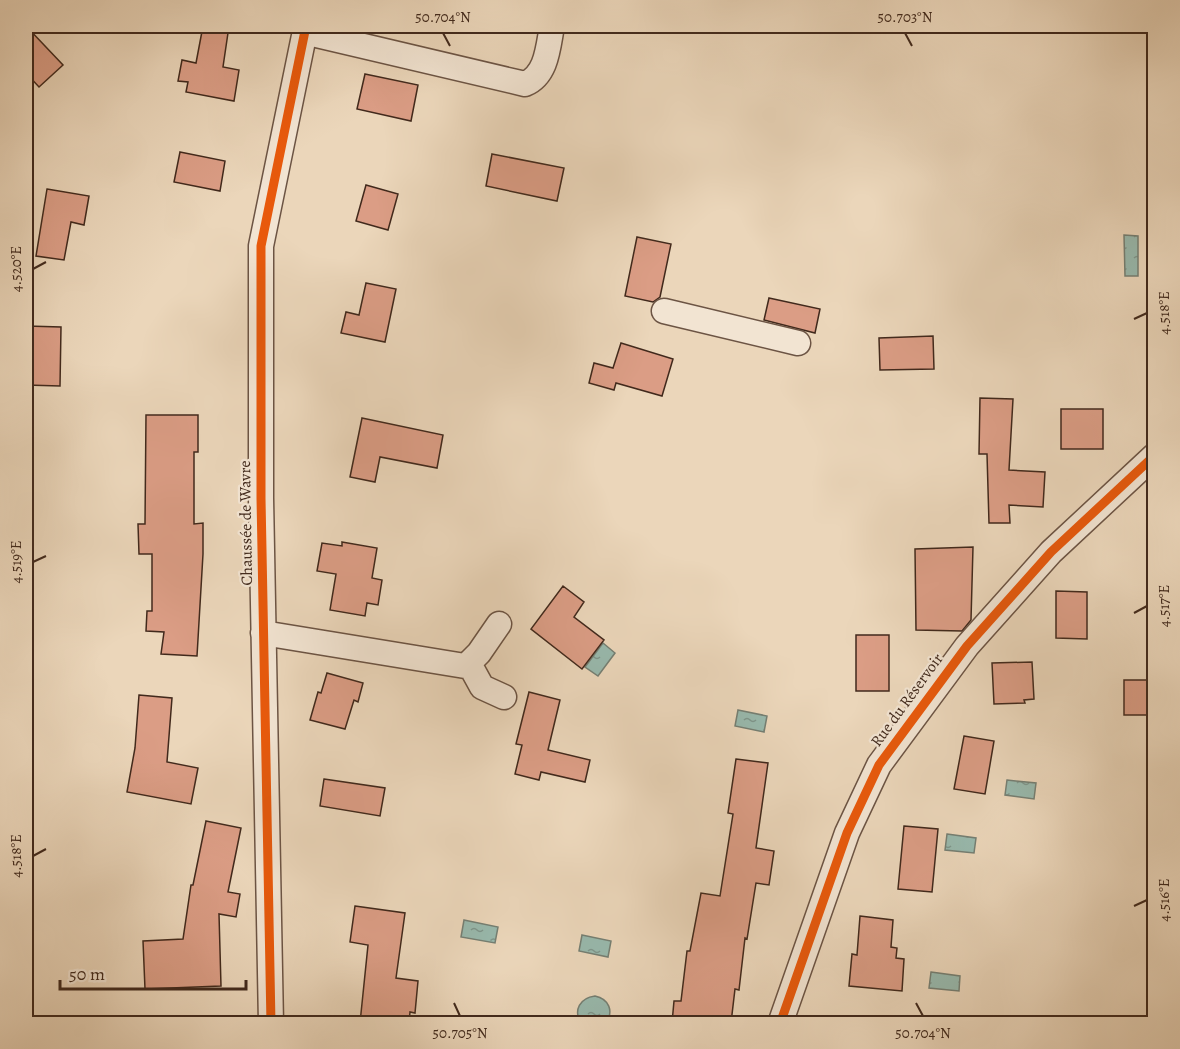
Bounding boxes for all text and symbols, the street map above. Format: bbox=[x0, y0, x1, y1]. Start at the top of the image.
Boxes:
text: 50.704°N bbox=[415, 7, 471, 27]
text: 50.703°N bbox=[878, 7, 933, 27]
text: 4.520°E bbox=[6, 246, 26, 292]
text: 4.518°E bbox=[1154, 291, 1174, 335]
street label: Chaussée de Wavre bbox=[234, 460, 258, 586]
text: 4.519°E bbox=[6, 540, 26, 584]
text: 4.517°E bbox=[1154, 585, 1174, 627]
street label: Rue du Réservoir bbox=[866, 649, 948, 751]
text: 4.518°E bbox=[6, 834, 26, 878]
text: 4.516°E bbox=[1154, 878, 1174, 922]
scale bar bbox=[60, 953, 246, 991]
text: 50 m bbox=[69, 962, 105, 986]
text: 50.705°N bbox=[432, 1023, 488, 1043]
text: 50.704°N bbox=[895, 1023, 951, 1043]

